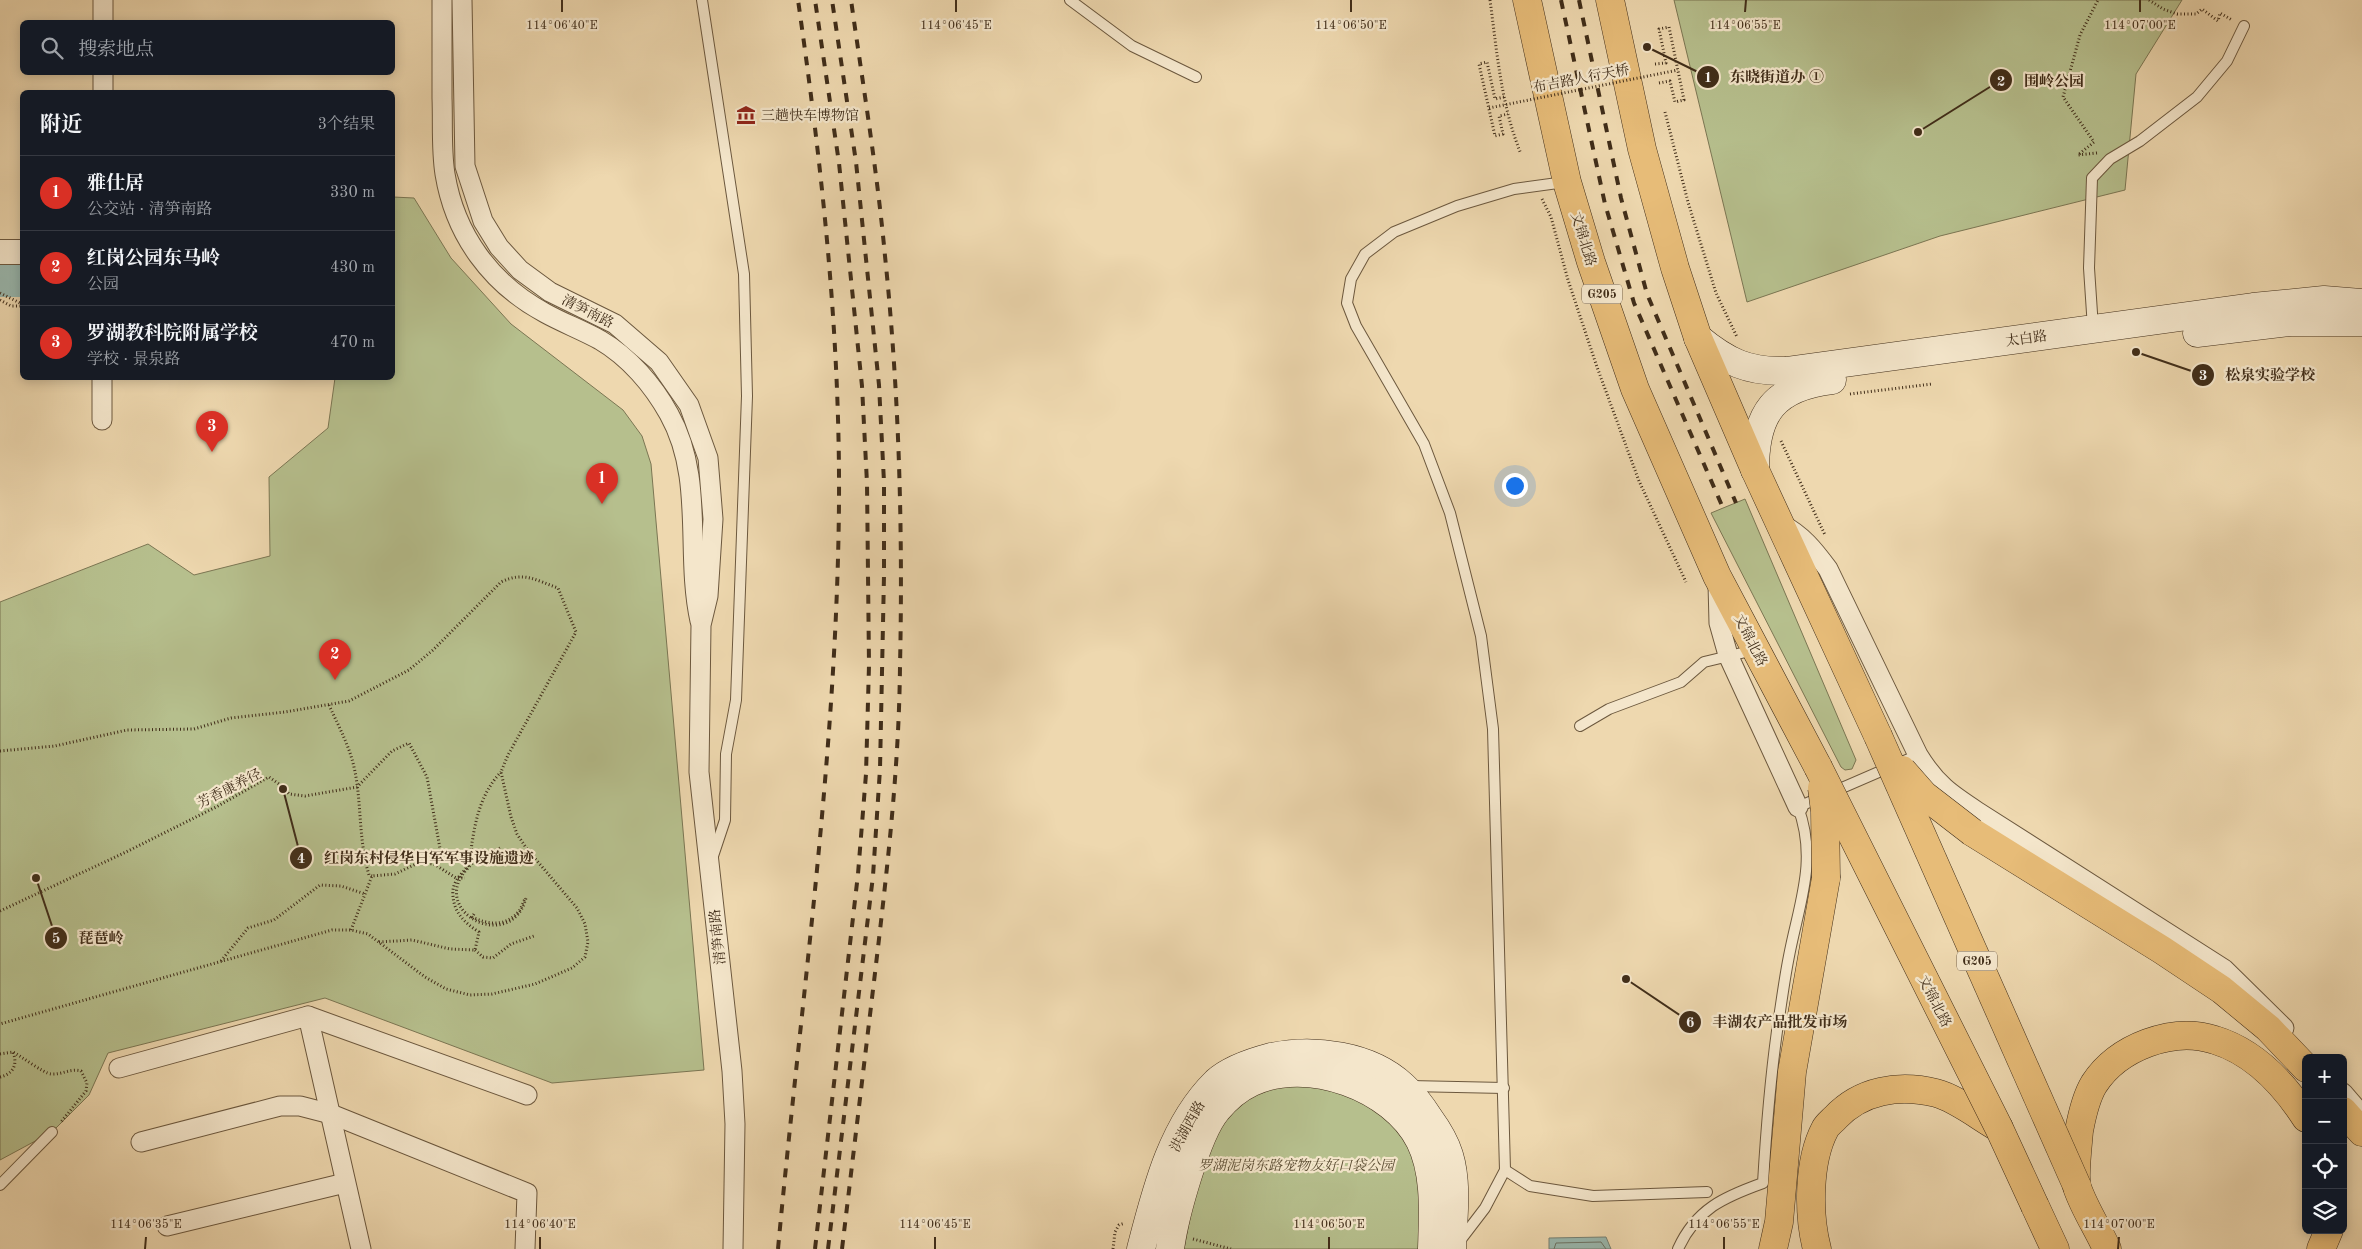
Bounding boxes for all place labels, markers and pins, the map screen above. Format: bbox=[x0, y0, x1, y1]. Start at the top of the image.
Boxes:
callout: 东晓街道办 ① bbox=[1695, 62, 1835, 92]
callout: 围岭公园 bbox=[1989, 65, 2094, 95]
museum icon: 三趟快车博物馆 bbox=[735, 104, 757, 126]
place label: 三趟快车博物馆 bbox=[761, 108, 859, 123]
callout: 松泉实验学校 bbox=[2190, 360, 2325, 390]
pin: 3 bbox=[196, 411, 228, 452]
pin: 1 bbox=[586, 463, 618, 504]
pin: 2 bbox=[319, 639, 351, 680]
callout: 红岗东村侵华日军军事设施遗迹 bbox=[289, 843, 544, 873]
callout: 琵琶岭 bbox=[44, 923, 134, 953]
callout: 丰湖农产品批发市场 bbox=[1677, 1007, 1857, 1037]

